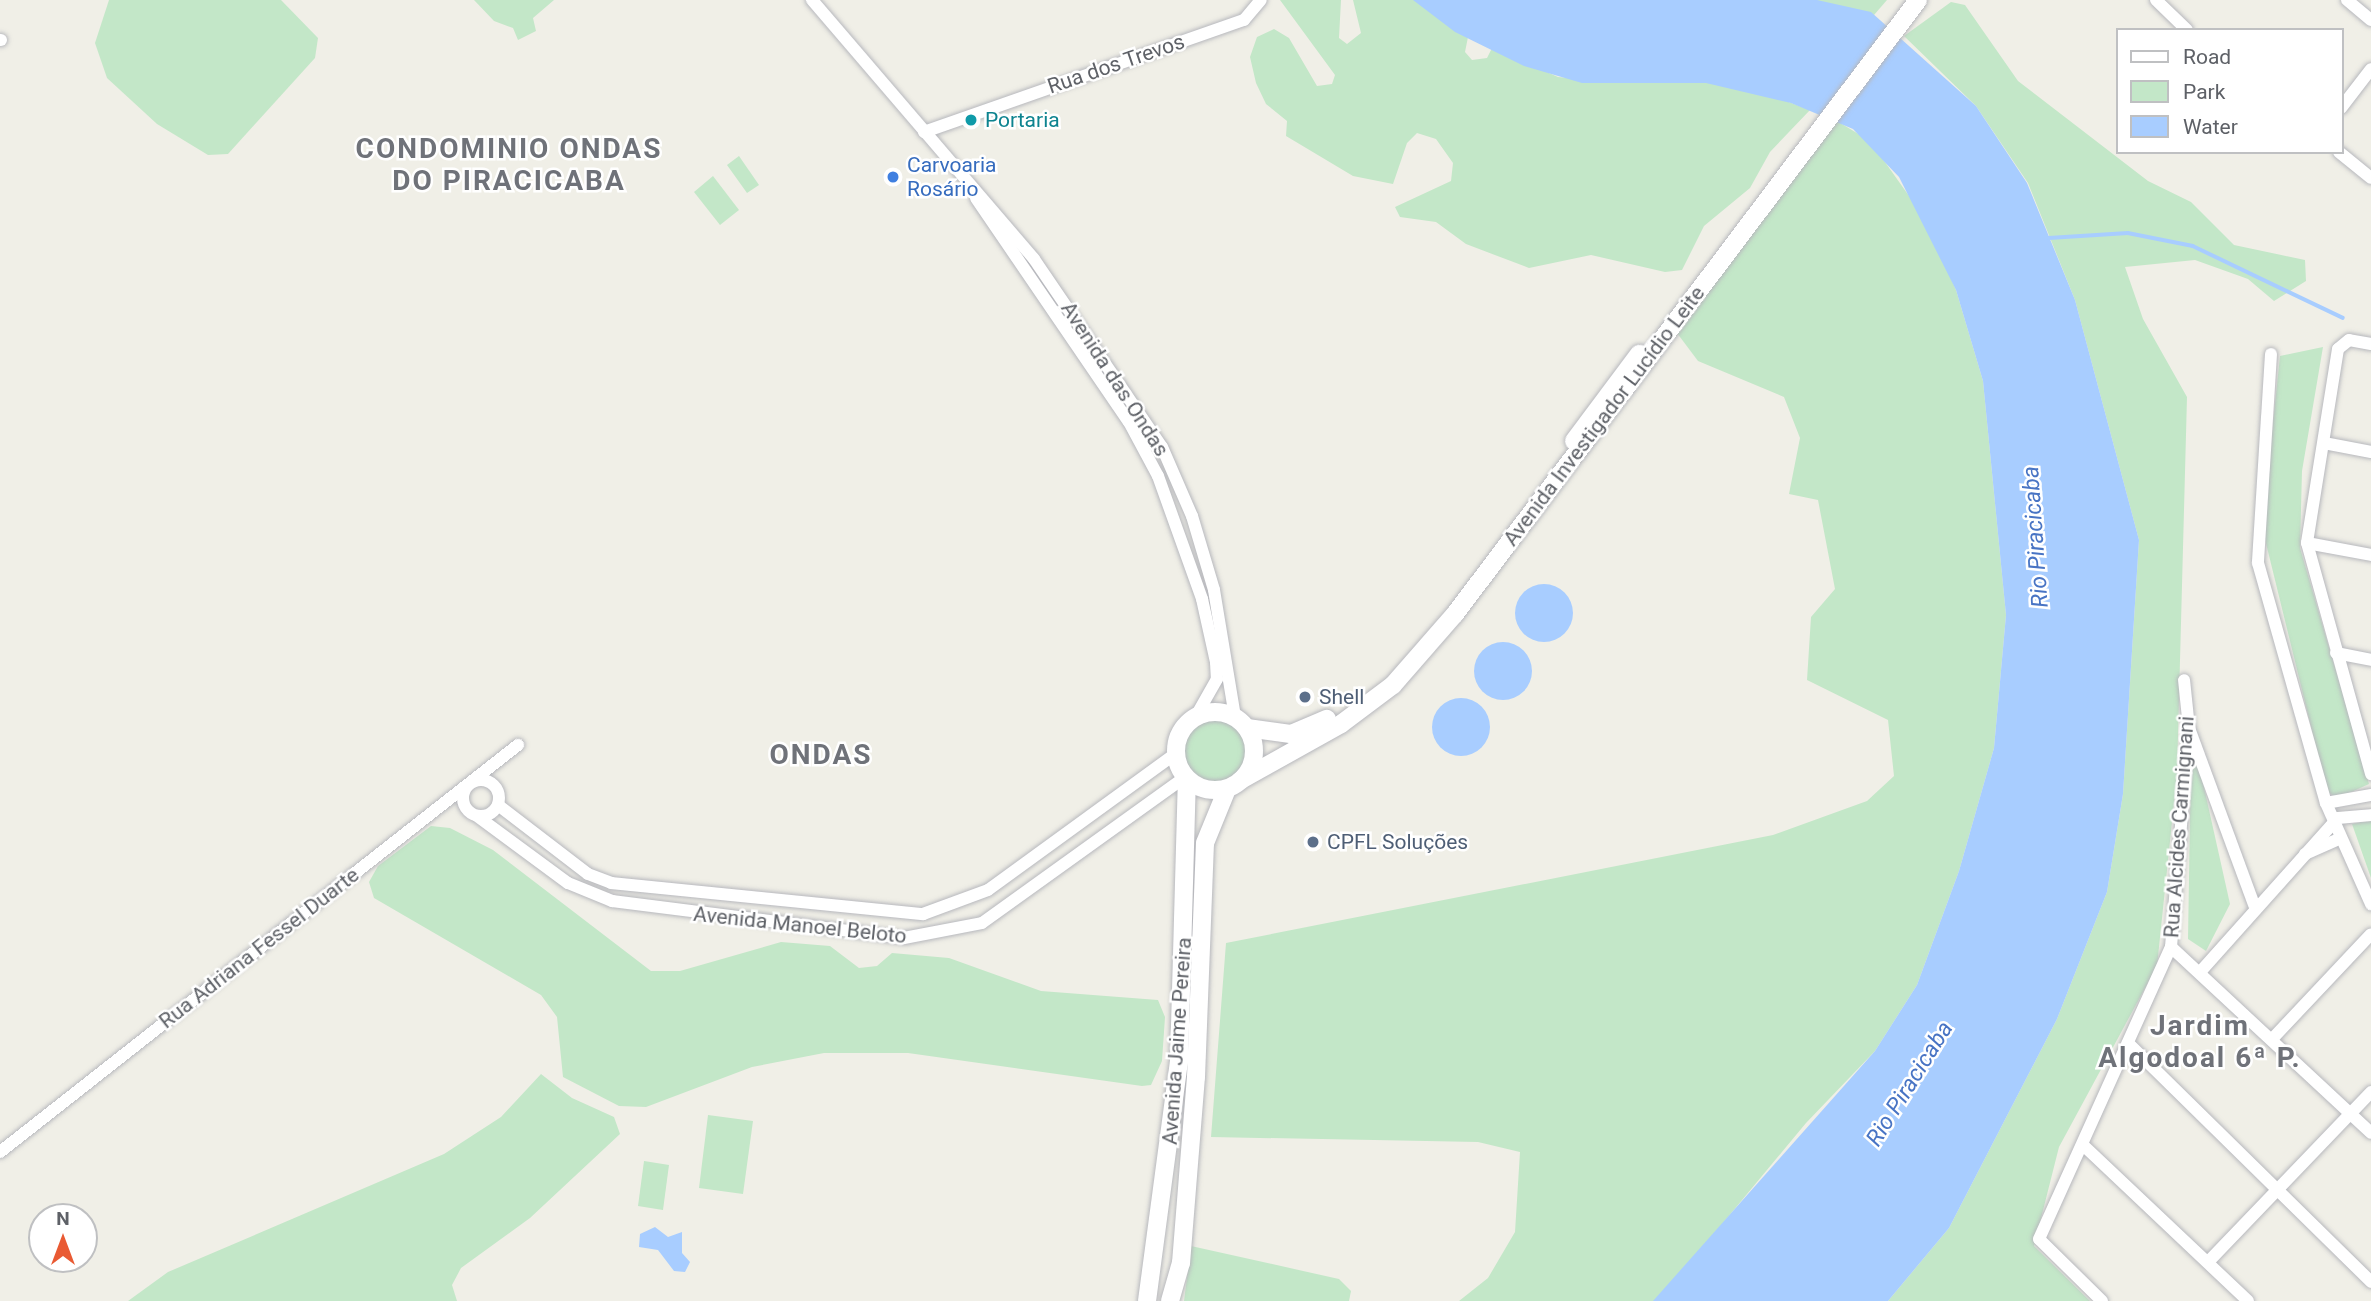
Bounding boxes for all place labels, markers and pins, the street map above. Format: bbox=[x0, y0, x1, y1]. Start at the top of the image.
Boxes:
place label: Portaria bbox=[985, 107, 1060, 133]
marker: Portaria bbox=[963, 112, 979, 128]
place label: Carvoaria Rosário bbox=[907, 152, 996, 202]
marker: Carvoaria Rosário bbox=[885, 169, 901, 185]
place label: Shell bbox=[1319, 684, 1364, 710]
marker: Shell bbox=[1297, 689, 1313, 705]
place label: CPFL Soluções bbox=[1327, 829, 1468, 855]
marker: CPFL Soluções bbox=[1305, 834, 1321, 850]

